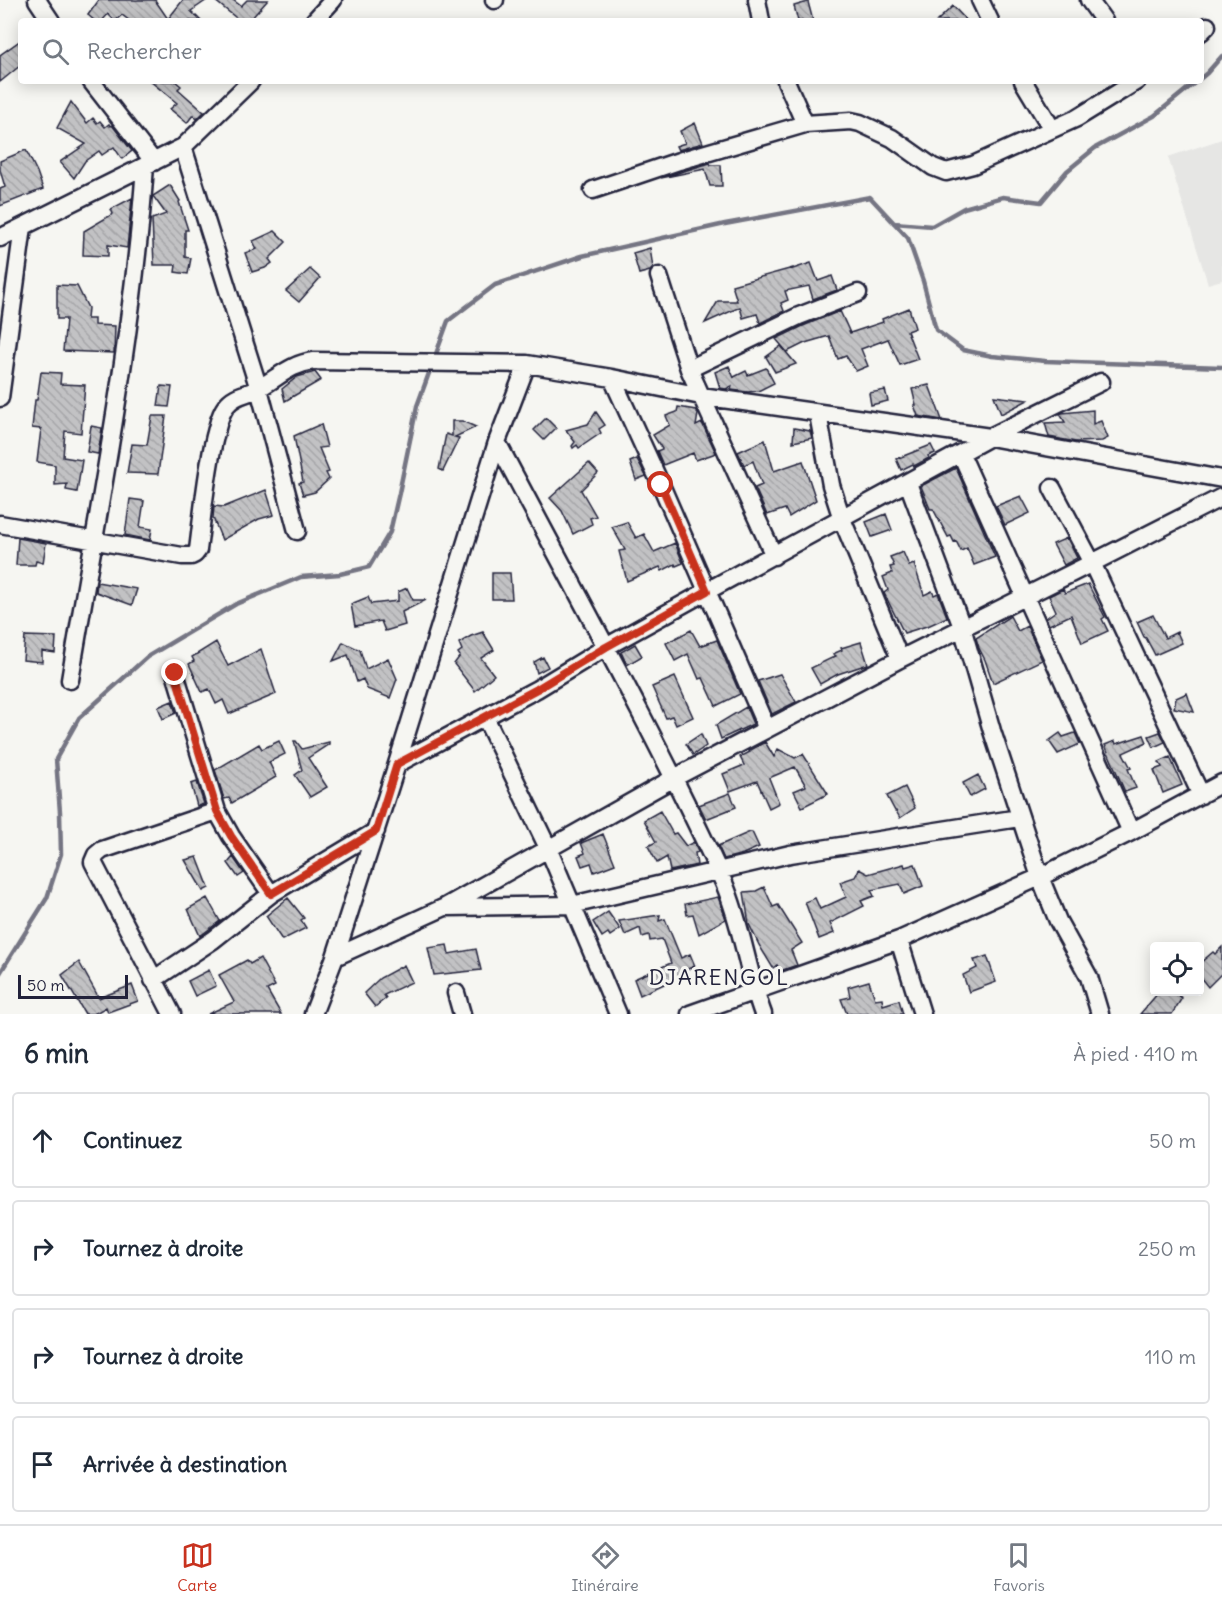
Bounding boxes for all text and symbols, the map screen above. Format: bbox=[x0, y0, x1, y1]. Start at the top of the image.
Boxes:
search box bbox=[18, 18, 1204, 84]
icon: search bbox=[39, 35, 72, 68]
text: Rechercher bbox=[87, 37, 202, 65]
route start bbox=[647, 471, 673, 497]
route end bbox=[161, 659, 187, 685]
map controls bbox=[1150, 942, 1204, 996]
button: locate bbox=[1150, 942, 1204, 996]
district label: DJARENGOL bbox=[649, 963, 789, 991]
scale bar bbox=[18, 972, 128, 1000]
text: 50 m bbox=[27, 975, 65, 995]
text: 6 min bbox=[24, 1037, 89, 1070]
text: À pied · 410 m bbox=[1073, 1041, 1198, 1066]
icon: ahead bbox=[26, 1124, 59, 1157]
text: Continuez bbox=[83, 1126, 182, 1154]
text: 50 m bbox=[1149, 1128, 1196, 1153]
icon: right bbox=[26, 1232, 59, 1265]
text: Tournez à droite bbox=[83, 1234, 243, 1262]
text: 250 m bbox=[1138, 1236, 1196, 1261]
icon: right bbox=[26, 1340, 59, 1373]
text: Tournez à droite bbox=[83, 1342, 243, 1370]
text: 110 m bbox=[1145, 1344, 1196, 1369]
icon: arrive bbox=[26, 1448, 59, 1481]
text: Arrivée à destination bbox=[83, 1450, 287, 1478]
tab: Carte bbox=[177, 1539, 217, 1595]
tab: Itinéraire bbox=[572, 1539, 639, 1595]
tab: Favoris bbox=[993, 1539, 1045, 1595]

